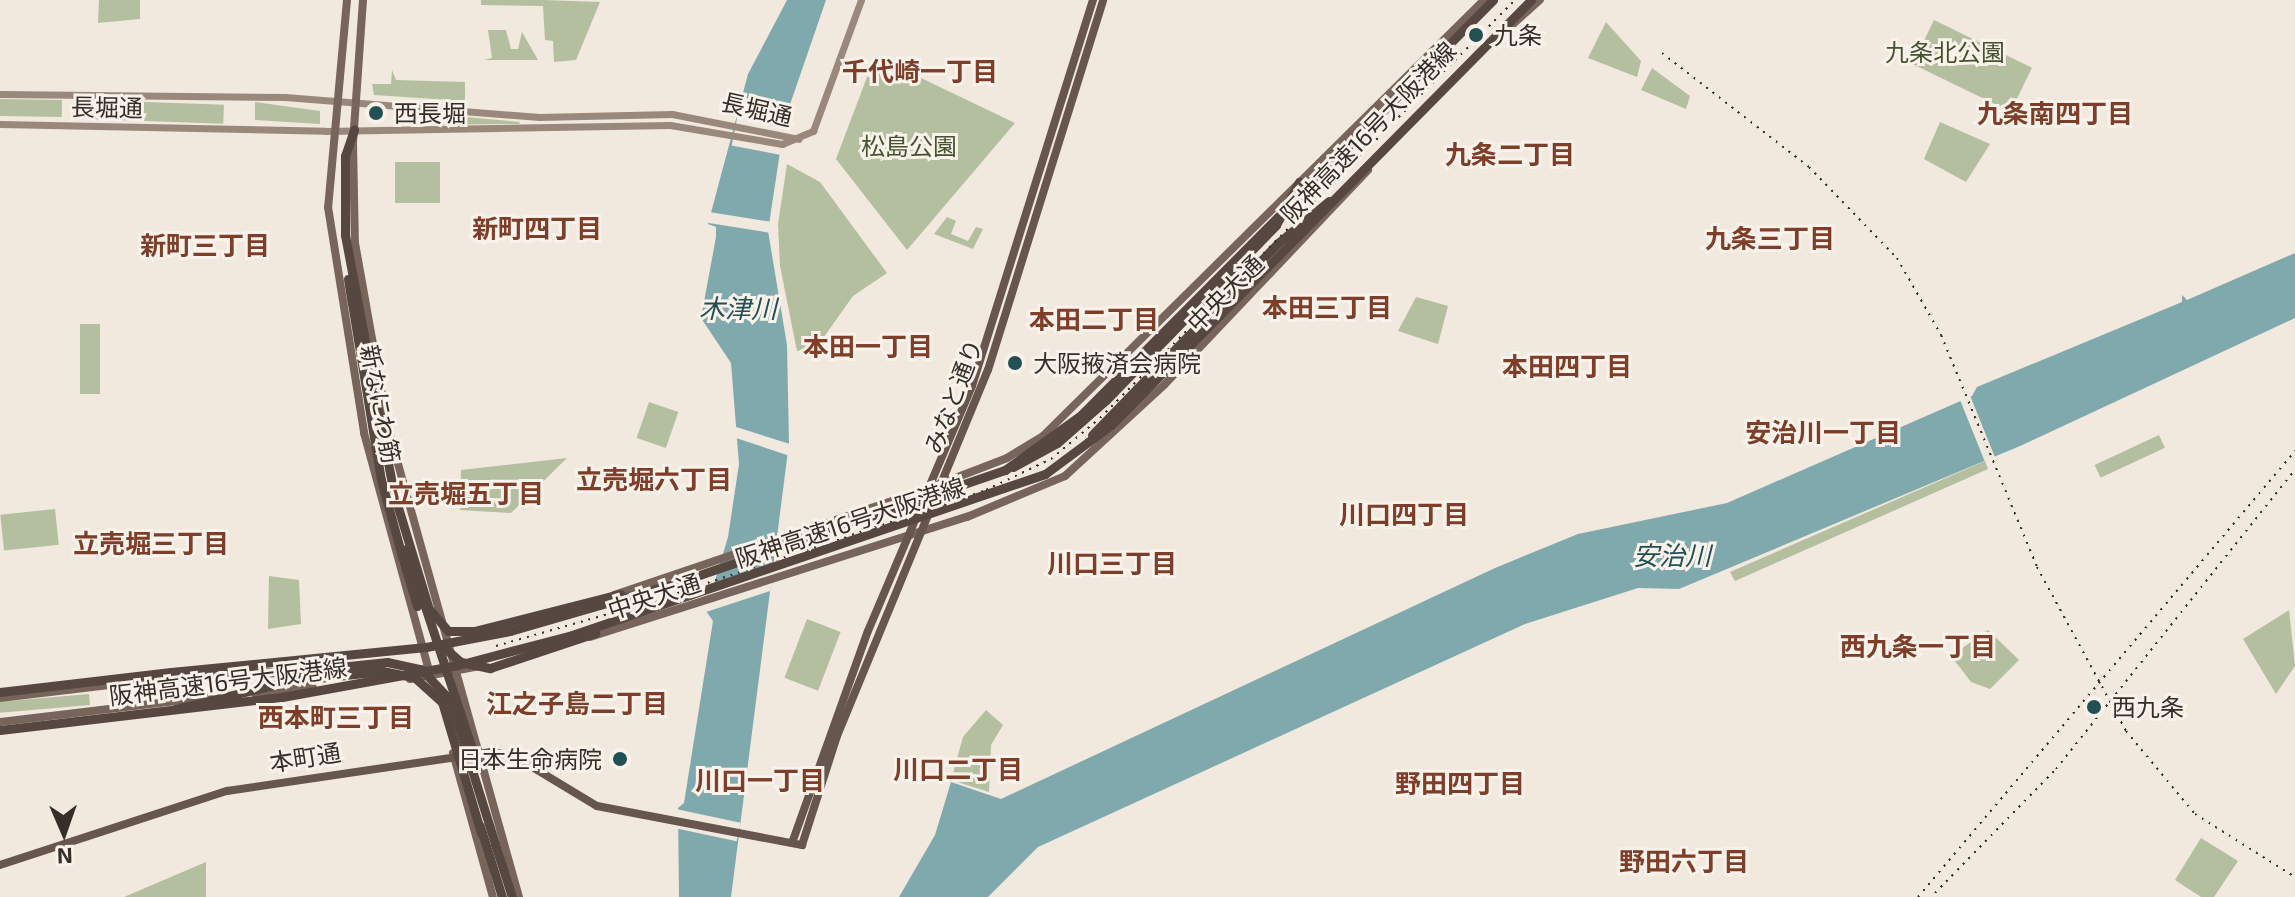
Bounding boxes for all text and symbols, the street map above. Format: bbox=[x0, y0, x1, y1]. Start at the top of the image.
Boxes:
place label: 九条 bbox=[1494, 21, 1542, 49]
marker: 九条 bbox=[1465, 24, 1487, 46]
street label: 阪神高速16号大阪港線 bbox=[1275, 36, 1461, 228]
park label: 九条北公園 bbox=[1885, 38, 2005, 66]
district label: 千代崎一丁目 bbox=[842, 55, 998, 87]
street label: 長堀通 bbox=[719, 87, 795, 131]
street label: 長堀通 bbox=[71, 92, 143, 122]
district label: 九条南四丁目 bbox=[1977, 97, 2133, 129]
place label: 西長堀 bbox=[394, 99, 466, 127]
marker: 西長堀 bbox=[365, 102, 387, 124]
park label: 松島公園 bbox=[861, 132, 957, 160]
district label: 九条二丁目 bbox=[1445, 138, 1575, 170]
district label: 新町四丁目 bbox=[472, 212, 602, 244]
district label: 九条三丁目 bbox=[1705, 222, 1835, 254]
district label: 新町三丁目 bbox=[140, 229, 270, 261]
street label: 中央大通 bbox=[1181, 249, 1269, 337]
district label: 本田三丁目 bbox=[1262, 291, 1392, 323]
water label: 木津川 bbox=[699, 292, 777, 324]
district label: 本田二丁目 bbox=[1029, 303, 1159, 335]
district label: 本田一丁目 bbox=[803, 330, 933, 362]
street label: みなと通り bbox=[918, 335, 988, 457]
street label: 新なにわ筋 bbox=[355, 342, 407, 466]
place label: 大阪掖済会病院 bbox=[1033, 349, 1201, 377]
district label: 本田四丁目 bbox=[1502, 350, 1632, 382]
marker: 大阪掖済会病院 bbox=[1004, 352, 1026, 374]
district label: 安治川一丁目 bbox=[1745, 416, 1901, 448]
district label: 立売堀六丁目 bbox=[576, 463, 732, 495]
street label: 阪神高速16号大阪港線 bbox=[732, 471, 968, 573]
district label: 立売堀五丁目 bbox=[388, 477, 544, 509]
district label: 川口四丁目 bbox=[1339, 498, 1469, 530]
district label: 立売堀三丁目 bbox=[73, 527, 229, 559]
water label: 安治川 bbox=[1633, 539, 1711, 571]
district label: 川口三丁目 bbox=[1047, 547, 1177, 579]
street label: 中央大通 bbox=[604, 567, 704, 625]
district label: 西九条一丁目 bbox=[1840, 630, 1996, 662]
street label: 阪神高速16号大阪港線 bbox=[107, 652, 349, 710]
district label: 江之子島二丁目 bbox=[486, 687, 668, 719]
place label: 西九条 bbox=[2112, 693, 2184, 721]
marker: 西九条 bbox=[2083, 696, 2105, 718]
district label: 西本町三丁目 bbox=[258, 701, 414, 733]
street label: 本町通 bbox=[267, 737, 343, 777]
place label: 日本生命病院 bbox=[458, 745, 602, 773]
marker: 日本生命病院 bbox=[609, 748, 631, 770]
district label: 川口二丁目 bbox=[893, 753, 1023, 785]
district label: 川口一丁目 bbox=[695, 764, 825, 796]
district label: 野田四丁目 bbox=[1395, 767, 1525, 799]
north arrow bbox=[24, 793, 104, 873]
text: N bbox=[56, 844, 73, 870]
district label: 野田六丁目 bbox=[1619, 845, 1749, 877]

